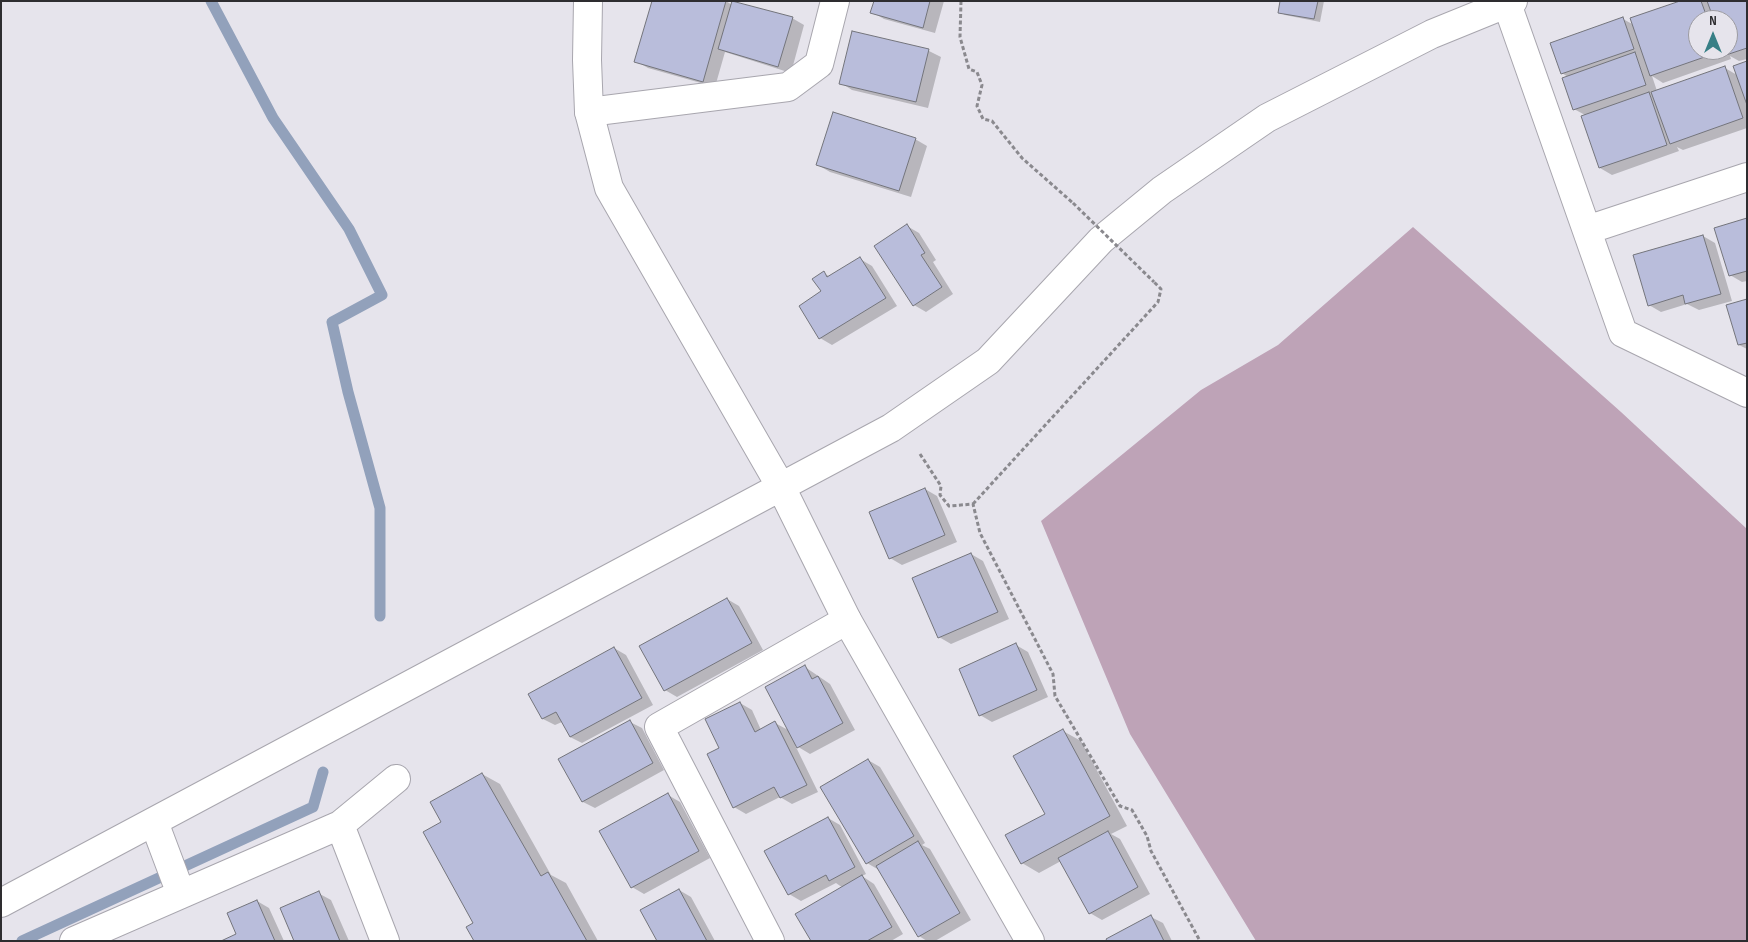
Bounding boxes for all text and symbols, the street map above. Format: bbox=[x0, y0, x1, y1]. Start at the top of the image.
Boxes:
north arrow bbox=[1688, 10, 1738, 60]
text: N bbox=[1709, 12, 1717, 29]

